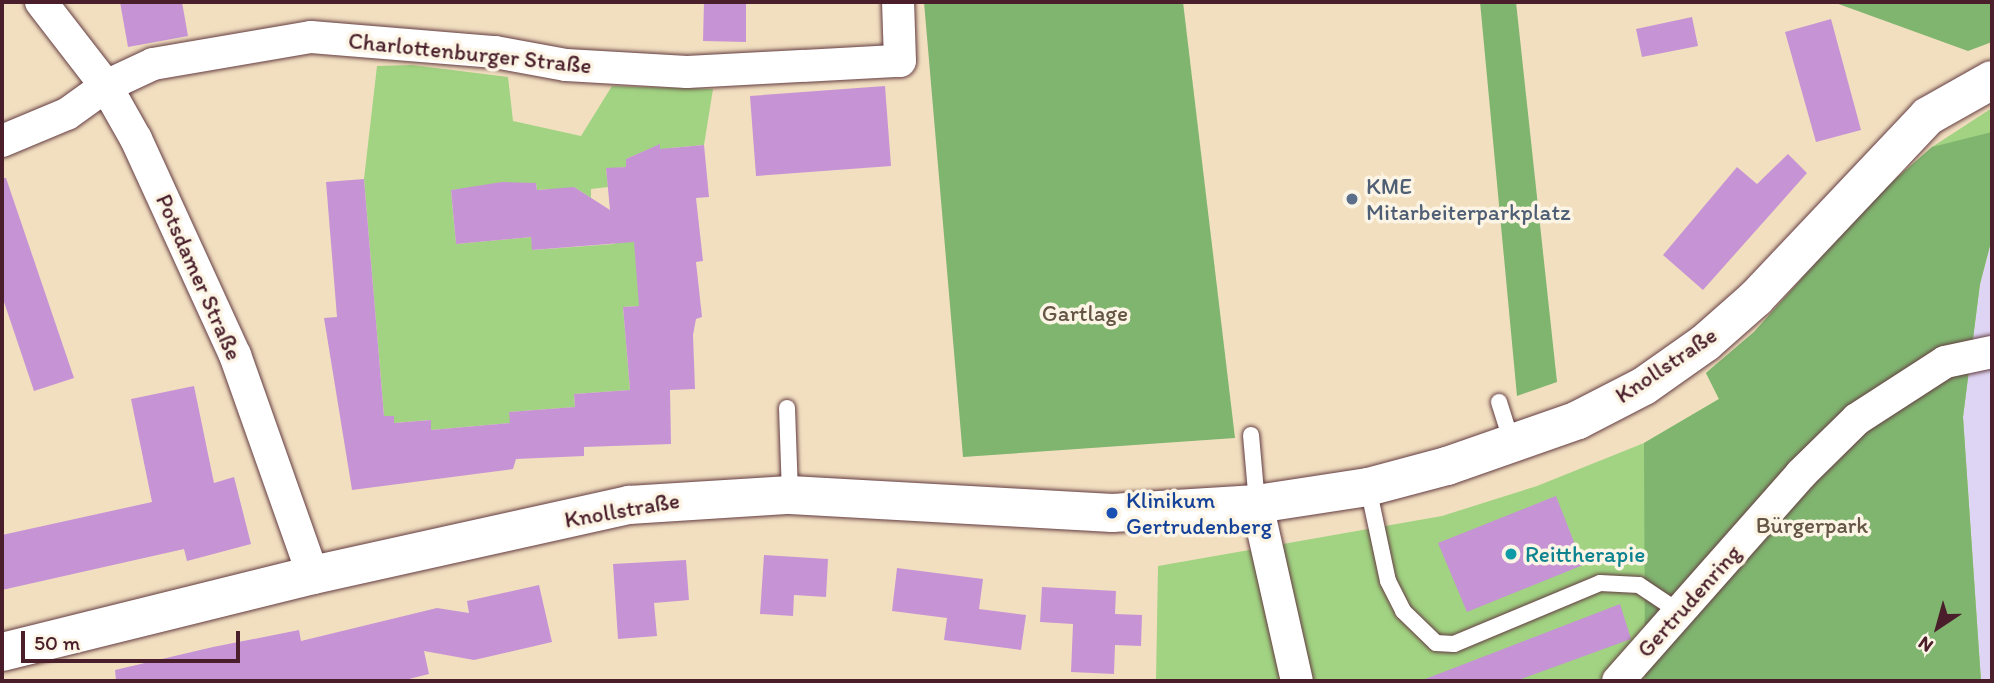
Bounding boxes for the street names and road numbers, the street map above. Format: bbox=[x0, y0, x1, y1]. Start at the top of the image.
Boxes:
street label: Charlottenburger Straße bbox=[347, 27, 593, 79]
street label: Potsdamer Straße bbox=[150, 190, 248, 364]
street label: Knollstraße bbox=[1610, 321, 1722, 409]
street label: Knollstraße bbox=[562, 486, 682, 534]
street label: Gertrudenring bbox=[1631, 539, 1747, 663]

